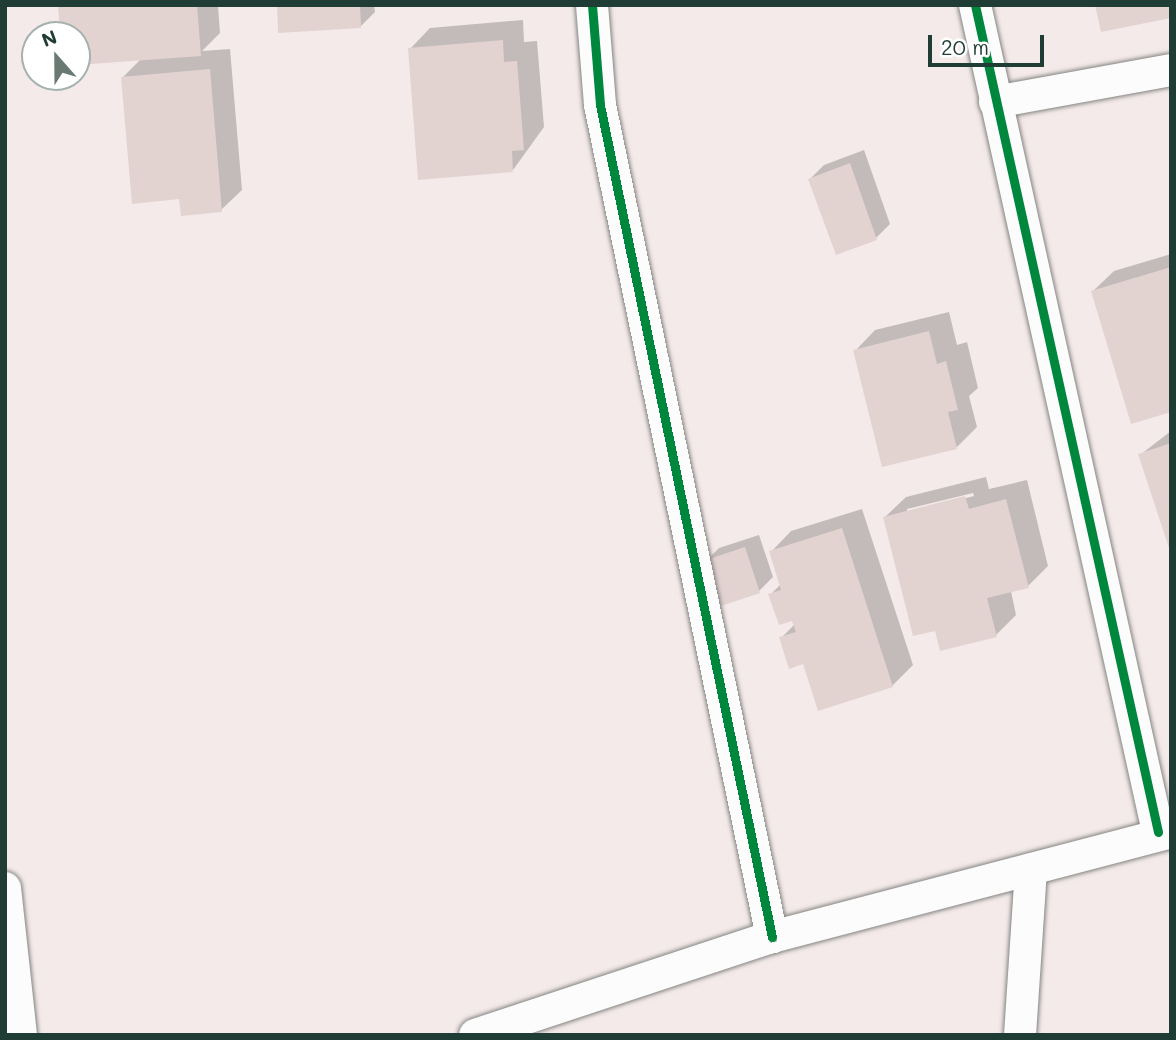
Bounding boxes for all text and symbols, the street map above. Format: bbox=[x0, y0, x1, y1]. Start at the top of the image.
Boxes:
north arrow bbox=[21, 21, 91, 91]
scale bar bbox=[931, 21, 1046, 65]
text: N bbox=[38, 24, 60, 52]
text: 20 m bbox=[941, 33, 989, 60]

